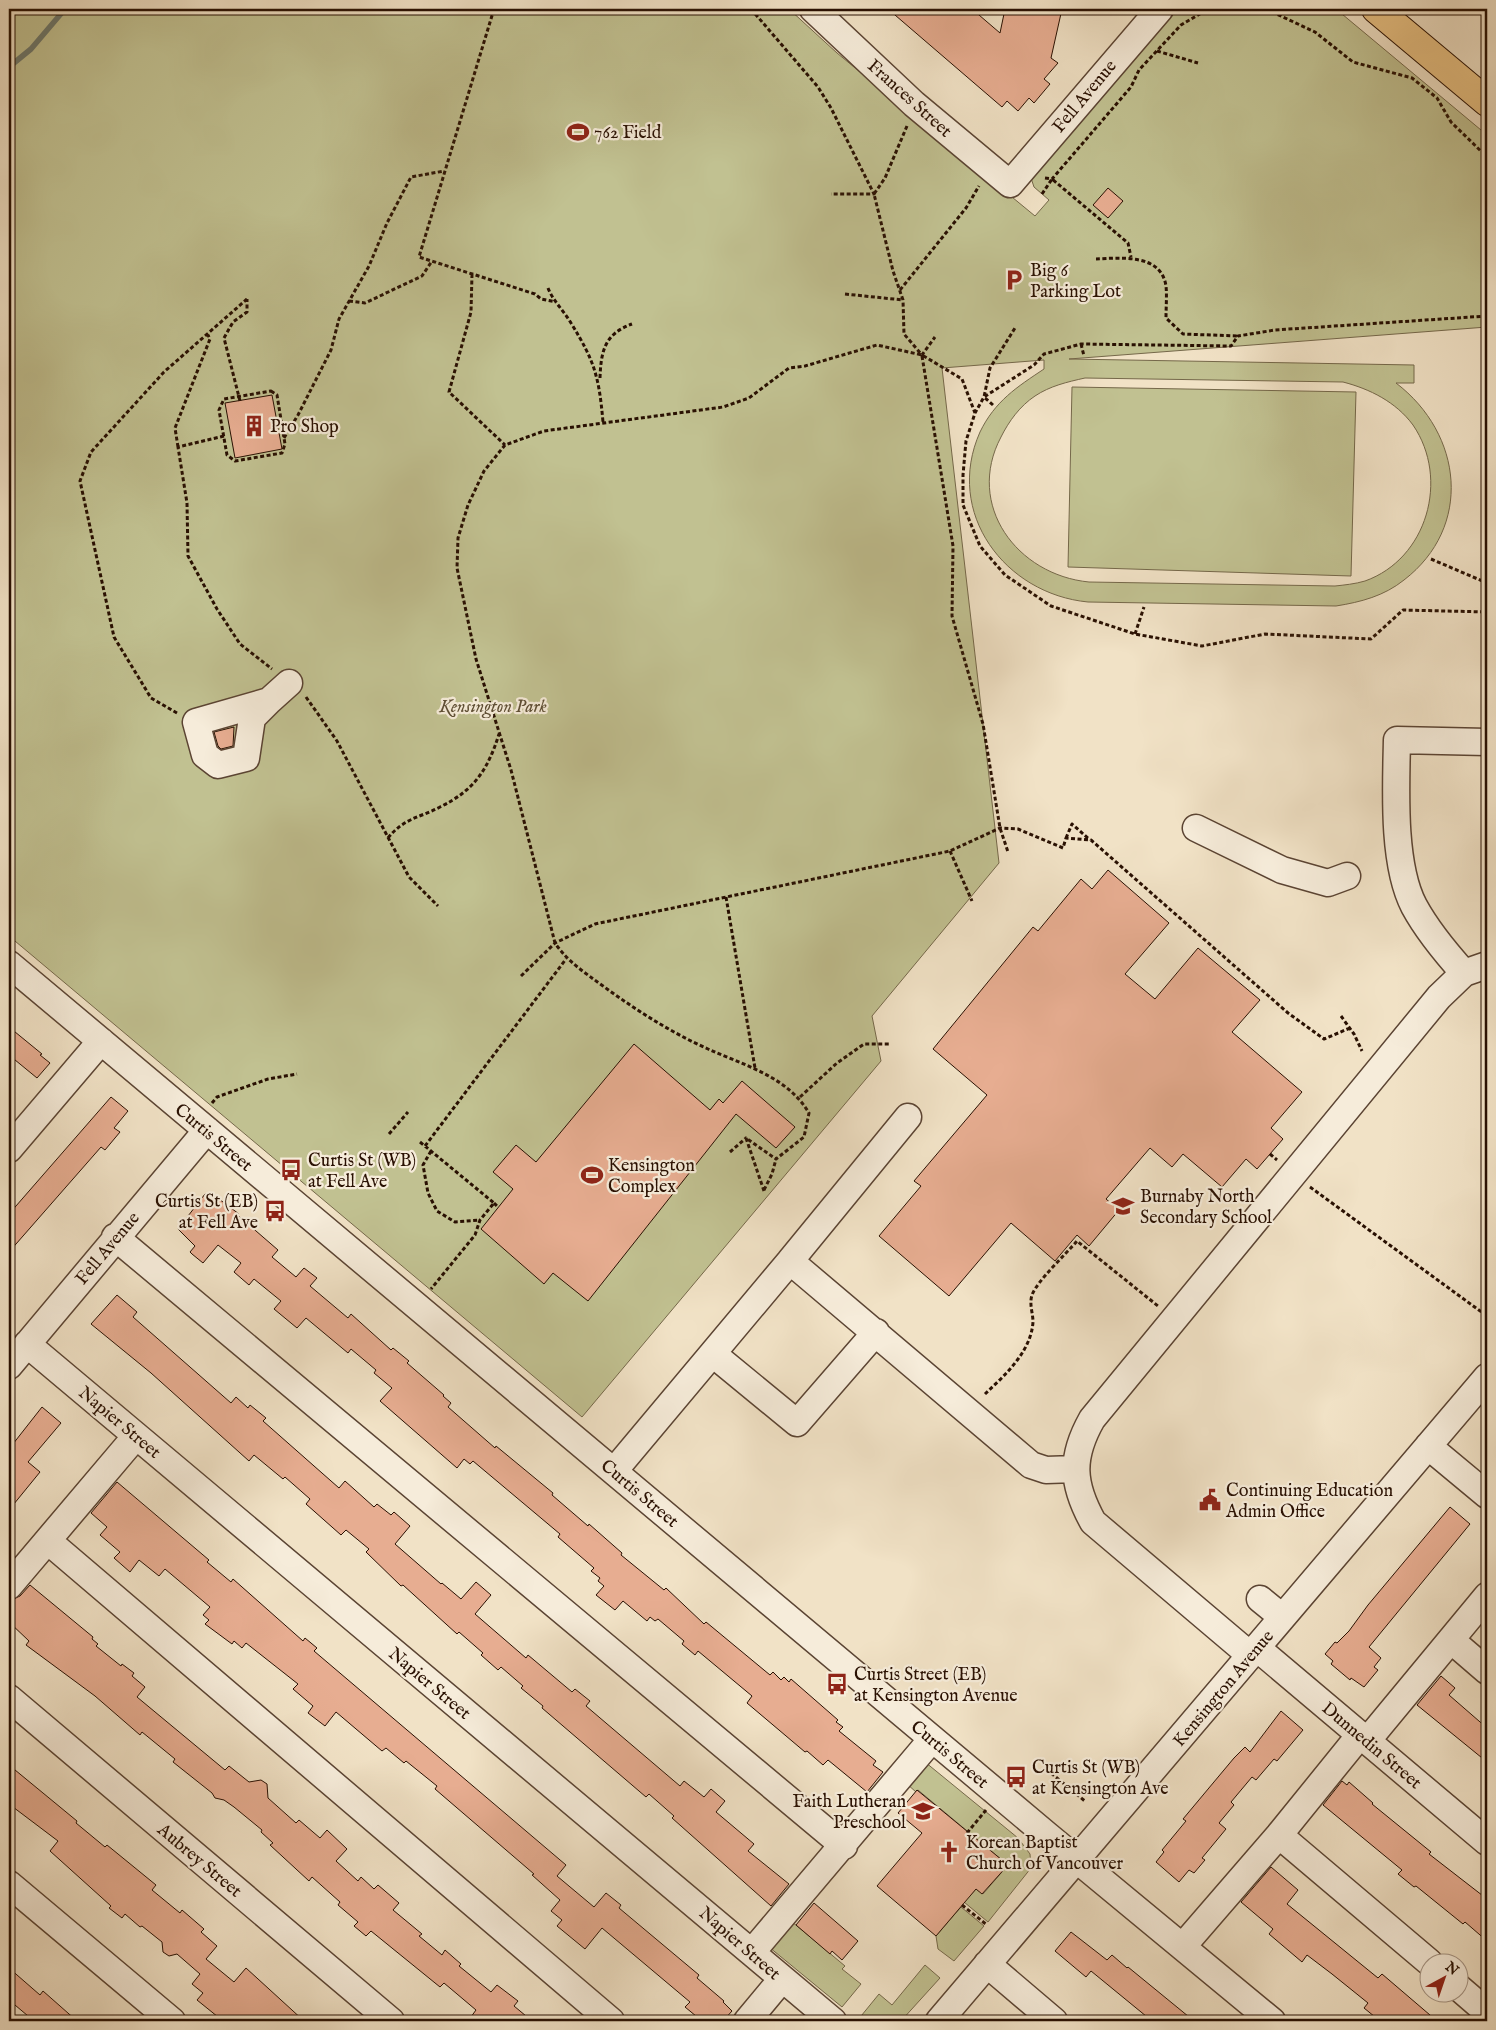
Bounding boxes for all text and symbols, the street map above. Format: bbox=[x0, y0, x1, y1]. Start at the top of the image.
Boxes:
street label: Frances Street bbox=[862, 55, 956, 143]
street label: Fell Avenue bbox=[1048, 56, 1122, 138]
sports icon: 762 Field bbox=[565, 119, 591, 145]
place label: 762 Field bbox=[594, 122, 662, 145]
place label: Big 6 Parking Lot bbox=[1030, 260, 1121, 304]
parking icon: Big 6 Parking Lot bbox=[1001, 267, 1027, 293]
building icon: Pro Shop bbox=[241, 413, 267, 439]
place label: Pro Shop bbox=[270, 416, 339, 439]
park label: Kensington Park bbox=[438, 696, 547, 719]
street label: Curtis Street bbox=[169, 1099, 257, 1177]
place label: Curtis St (WB) at Fell Ave bbox=[308, 1150, 416, 1194]
place label: Kensington Complex bbox=[608, 1155, 695, 1199]
bus stop icon: Curtis St (WB) at Fell Ave bbox=[278, 1157, 304, 1183]
sports icon: Kensington Complex bbox=[579, 1162, 605, 1188]
place label: Burnaby North Secondary School bbox=[1140, 1186, 1272, 1230]
place label: Curtis St (EB) at Fell Ave bbox=[155, 1191, 258, 1235]
school or university icon: Burnaby North Secondary School bbox=[1110, 1193, 1136, 1219]
bus stop icon: Curtis St (EB) at Fell Ave bbox=[262, 1198, 288, 1224]
street label: Fell Avenue bbox=[71, 1208, 145, 1290]
street label: Napier Street bbox=[73, 1382, 165, 1464]
street label: Curtis Street bbox=[595, 1455, 683, 1533]
place label: Continuing Education Admin Office bbox=[1225, 1480, 1393, 1524]
public building icon: Continuing Education Admin Office bbox=[1197, 1487, 1223, 1513]
street label: Kensington Avenue bbox=[1169, 1626, 1280, 1752]
street label: Napier Street bbox=[383, 1643, 475, 1725]
place label: Curtis Street (EB) at Kensington Avenue bbox=[854, 1664, 1018, 1708]
bus stop icon: Curtis Street (EB) at Kensington Avenue bbox=[824, 1671, 850, 1697]
street label: Dunnedin Street bbox=[1316, 1698, 1426, 1795]
street label: Curtis Street bbox=[905, 1716, 993, 1794]
place label: Curtis St (WB) at Kensington Ave bbox=[1032, 1757, 1169, 1801]
bus stop icon: Curtis St (WB) at Kensington Ave bbox=[1003, 1764, 1029, 1790]
place label: Faith Lutheran Preschool bbox=[793, 1791, 906, 1835]
school or university icon: Faith Lutheran Preschool bbox=[910, 1798, 936, 1824]
street label: Aubrey Street bbox=[151, 1818, 246, 1903]
place label: Korean Baptist Church of Vancouver bbox=[966, 1832, 1123, 1876]
church icon: Korean Baptist Church of Vancouver bbox=[936, 1839, 962, 1865]
street label: Napier Street bbox=[693, 1902, 785, 1986]
north arrow bbox=[1418, 1952, 1468, 2002]
text: N bbox=[1441, 1957, 1462, 1980]

